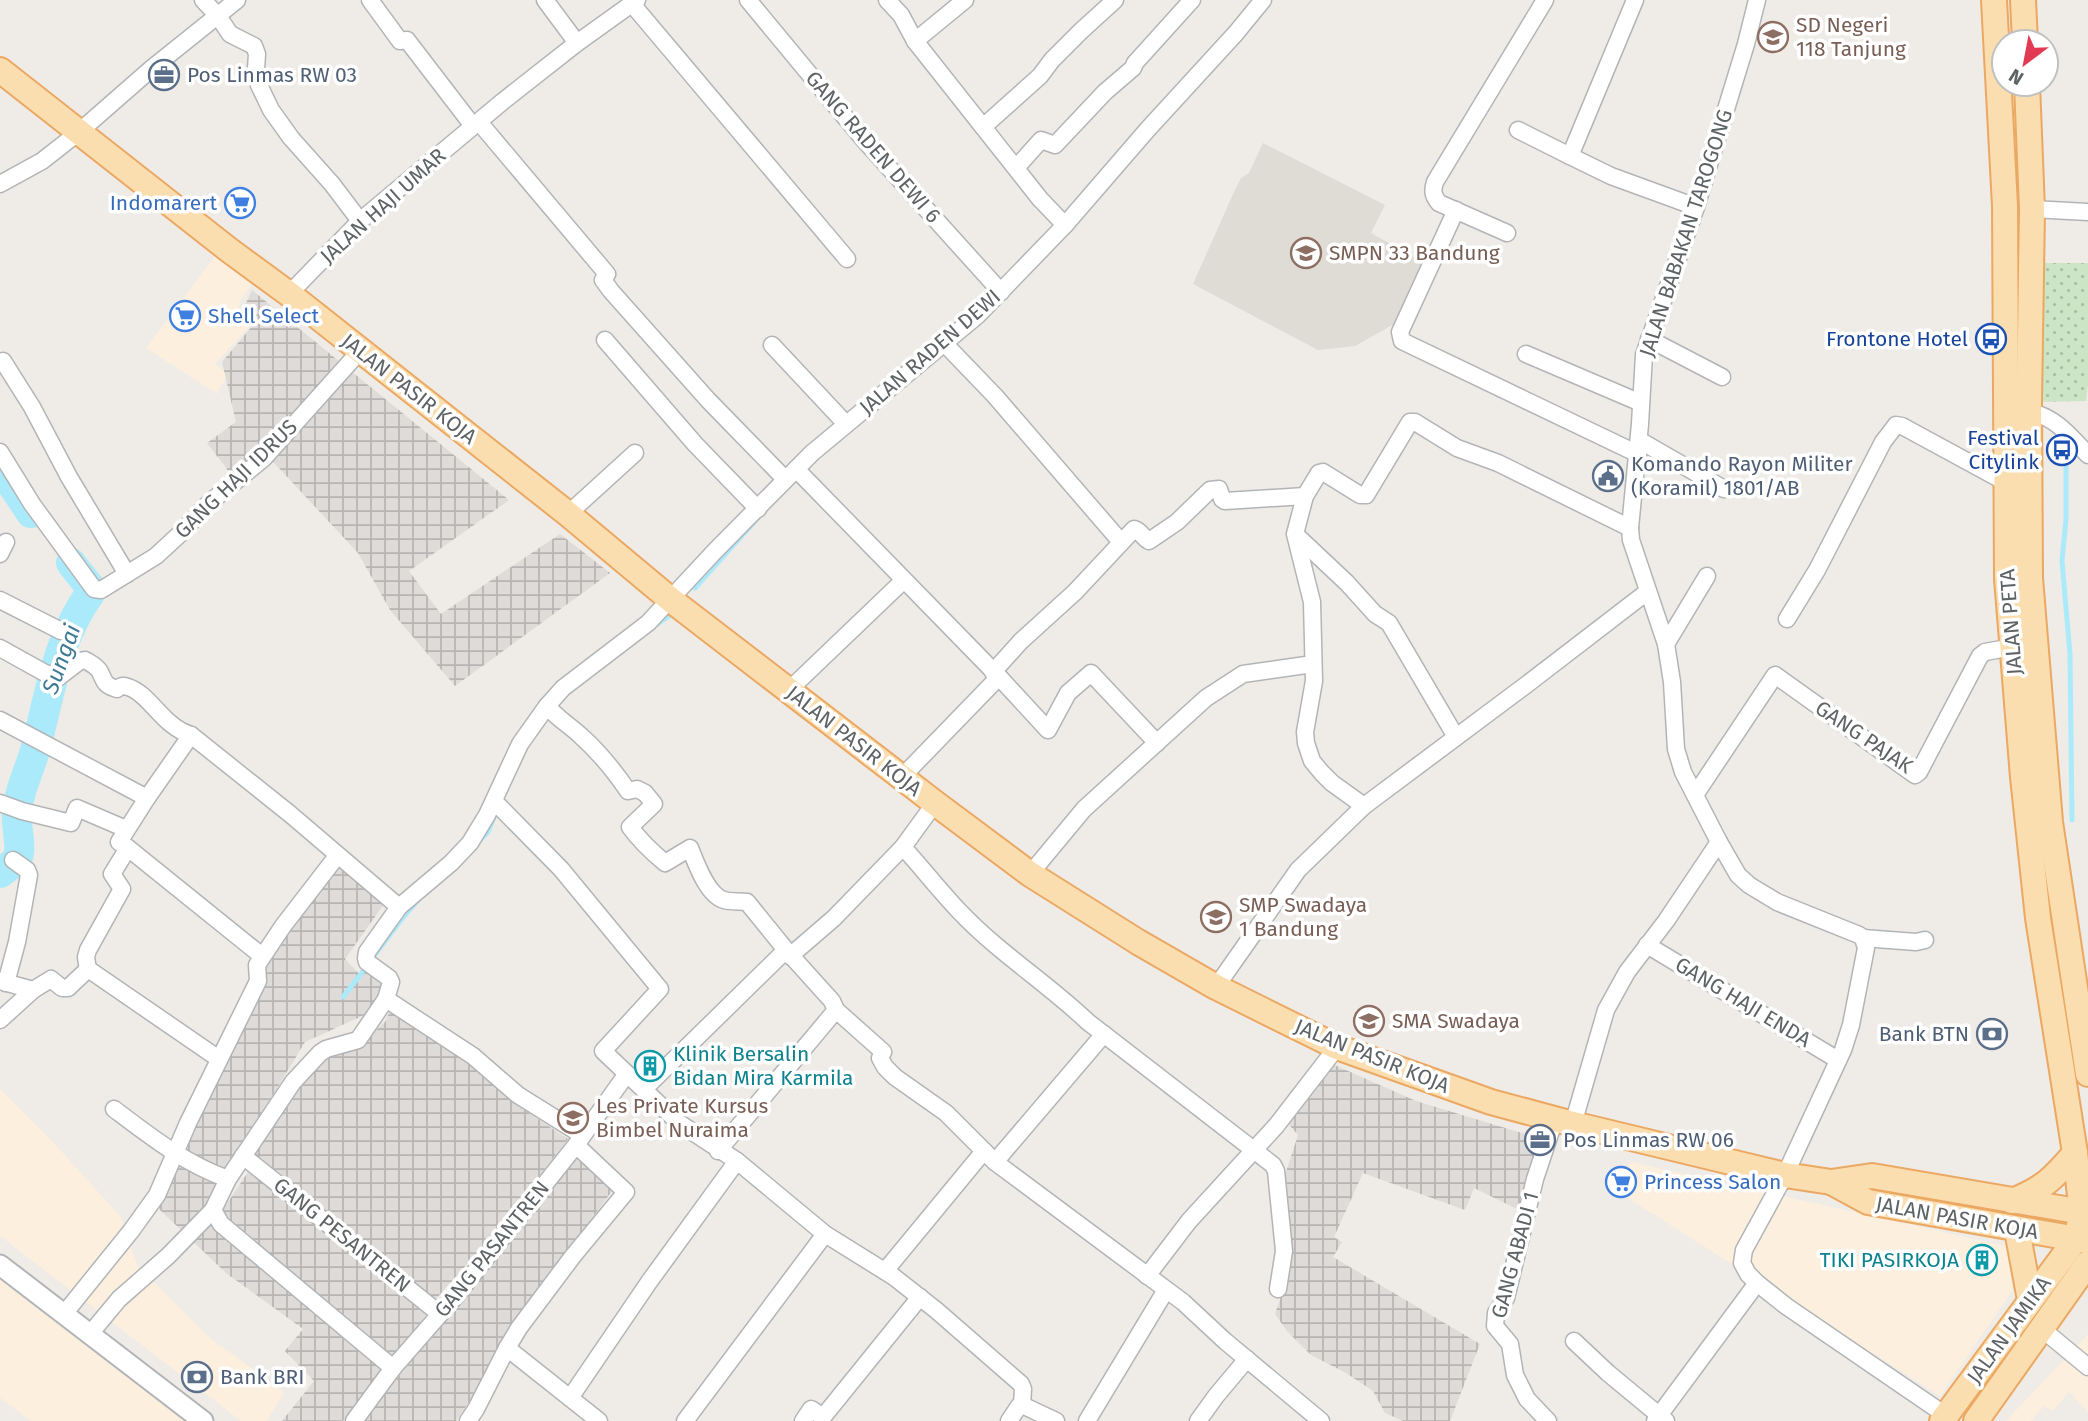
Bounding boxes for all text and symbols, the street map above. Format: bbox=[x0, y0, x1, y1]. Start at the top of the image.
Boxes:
place label: SD Negeri 118 Tanjung bbox=[1796, 12, 1906, 62]
school or university icon: SD Negeri 118 Tanjung bbox=[1756, 20, 1790, 54]
north arrow bbox=[1990, 28, 2060, 98]
office icon: Pos Linmas RW 03 bbox=[147, 58, 181, 92]
place label: Pos Linmas RW 03 bbox=[187, 62, 357, 88]
text: N bbox=[2005, 64, 2028, 90]
street label: GANG RADEN DEWI 6 bbox=[800, 66, 946, 228]
street label: JALAN BABAKAN TAROGONG bbox=[1634, 106, 1738, 360]
street label: JALAN HAJI UMAR bbox=[315, 143, 451, 269]
supermarket icon: Indomarert bbox=[223, 186, 257, 220]
place label: Indomarert bbox=[110, 190, 217, 216]
school or university icon: SMPN 33 Bandung bbox=[1289, 236, 1323, 270]
place label: SMPN 33 Bandung bbox=[1329, 240, 1500, 266]
street label: JALAN RADEN DEWI bbox=[854, 284, 1006, 420]
supermarket icon: Shell Select bbox=[168, 299, 202, 333]
place label: Shell Select bbox=[208, 303, 319, 329]
bus stop icon: Frontone Hotel bbox=[1974, 322, 2008, 356]
place label: Frontone Hotel bbox=[1826, 326, 1968, 352]
street label: JALAN PASIR KOJA bbox=[336, 328, 482, 450]
street label: GANG HAJI IDRUS bbox=[169, 414, 303, 544]
place label: Festival Citylink bbox=[1967, 425, 2039, 475]
bus stop icon: Festival Citylink bbox=[2045, 433, 2079, 467]
place label: Komando Rayon Militer (Koramil) 1801/AB bbox=[1631, 451, 1853, 501]
public building icon: Komando Rayon Militer (Koramil) 1801/AB bbox=[1591, 459, 1625, 493]
street label: JALAN PETA bbox=[1994, 568, 2028, 676]
water label: Sungai bbox=[35, 620, 87, 698]
street label: JALAN PASIR KOJA bbox=[781, 680, 927, 802]
street label: GANG PAJAK bbox=[1810, 695, 1918, 780]
place label: SMP Swadaya 1 Bandung bbox=[1239, 892, 1367, 942]
school or university icon: SMP Swadaya 1 Bandung bbox=[1199, 900, 1233, 934]
street label: GANG HAJI ENDA bbox=[1670, 951, 1816, 1053]
school or university icon: SMA Swadaya bbox=[1352, 1004, 1386, 1038]
place label: SMA Swadaya bbox=[1392, 1008, 1520, 1034]
street label: JALAN PASIR KOJA bbox=[1291, 1013, 1453, 1099]
bank icon: Bank BTN bbox=[1975, 1017, 2009, 1051]
place label: Bank BTN bbox=[1879, 1021, 1969, 1047]
place label: Klinik Bersalin Bidan Mira Karmila bbox=[673, 1041, 853, 1091]
building icon: Klinik Bersalin Bidan Mira Karmila bbox=[633, 1049, 667, 1083]
place label: Les Private Kursus Bimbel Nuraima bbox=[596, 1093, 768, 1143]
school or university icon: Les Private Kursus Bimbel Nuraima bbox=[556, 1101, 590, 1135]
office icon: Pos Linmas RW 06 bbox=[1523, 1123, 1557, 1157]
place label: Pos Linmas RW 06 bbox=[1563, 1127, 1734, 1153]
supermarket icon: Princess Salon bbox=[1604, 1165, 1638, 1199]
place label: Princess Salon bbox=[1644, 1169, 1781, 1195]
street label: GANG PESANTREN bbox=[268, 1172, 416, 1298]
street label: GANG PASANTREN bbox=[429, 1175, 555, 1323]
street label: GANG ABADI 1 bbox=[1486, 1189, 1544, 1321]
street label: JALAN PASIR KOJA bbox=[1874, 1191, 2040, 1245]
building icon: TIKI PASIRKOJA bbox=[1965, 1243, 1999, 1277]
place label: TIKI PASIRKOJA bbox=[1820, 1247, 1959, 1273]
street label: JALAN JAMIKA bbox=[1961, 1271, 2057, 1389]
bank icon: Bank BRI bbox=[180, 1360, 214, 1394]
place label: Bank BRI bbox=[220, 1364, 304, 1390]

